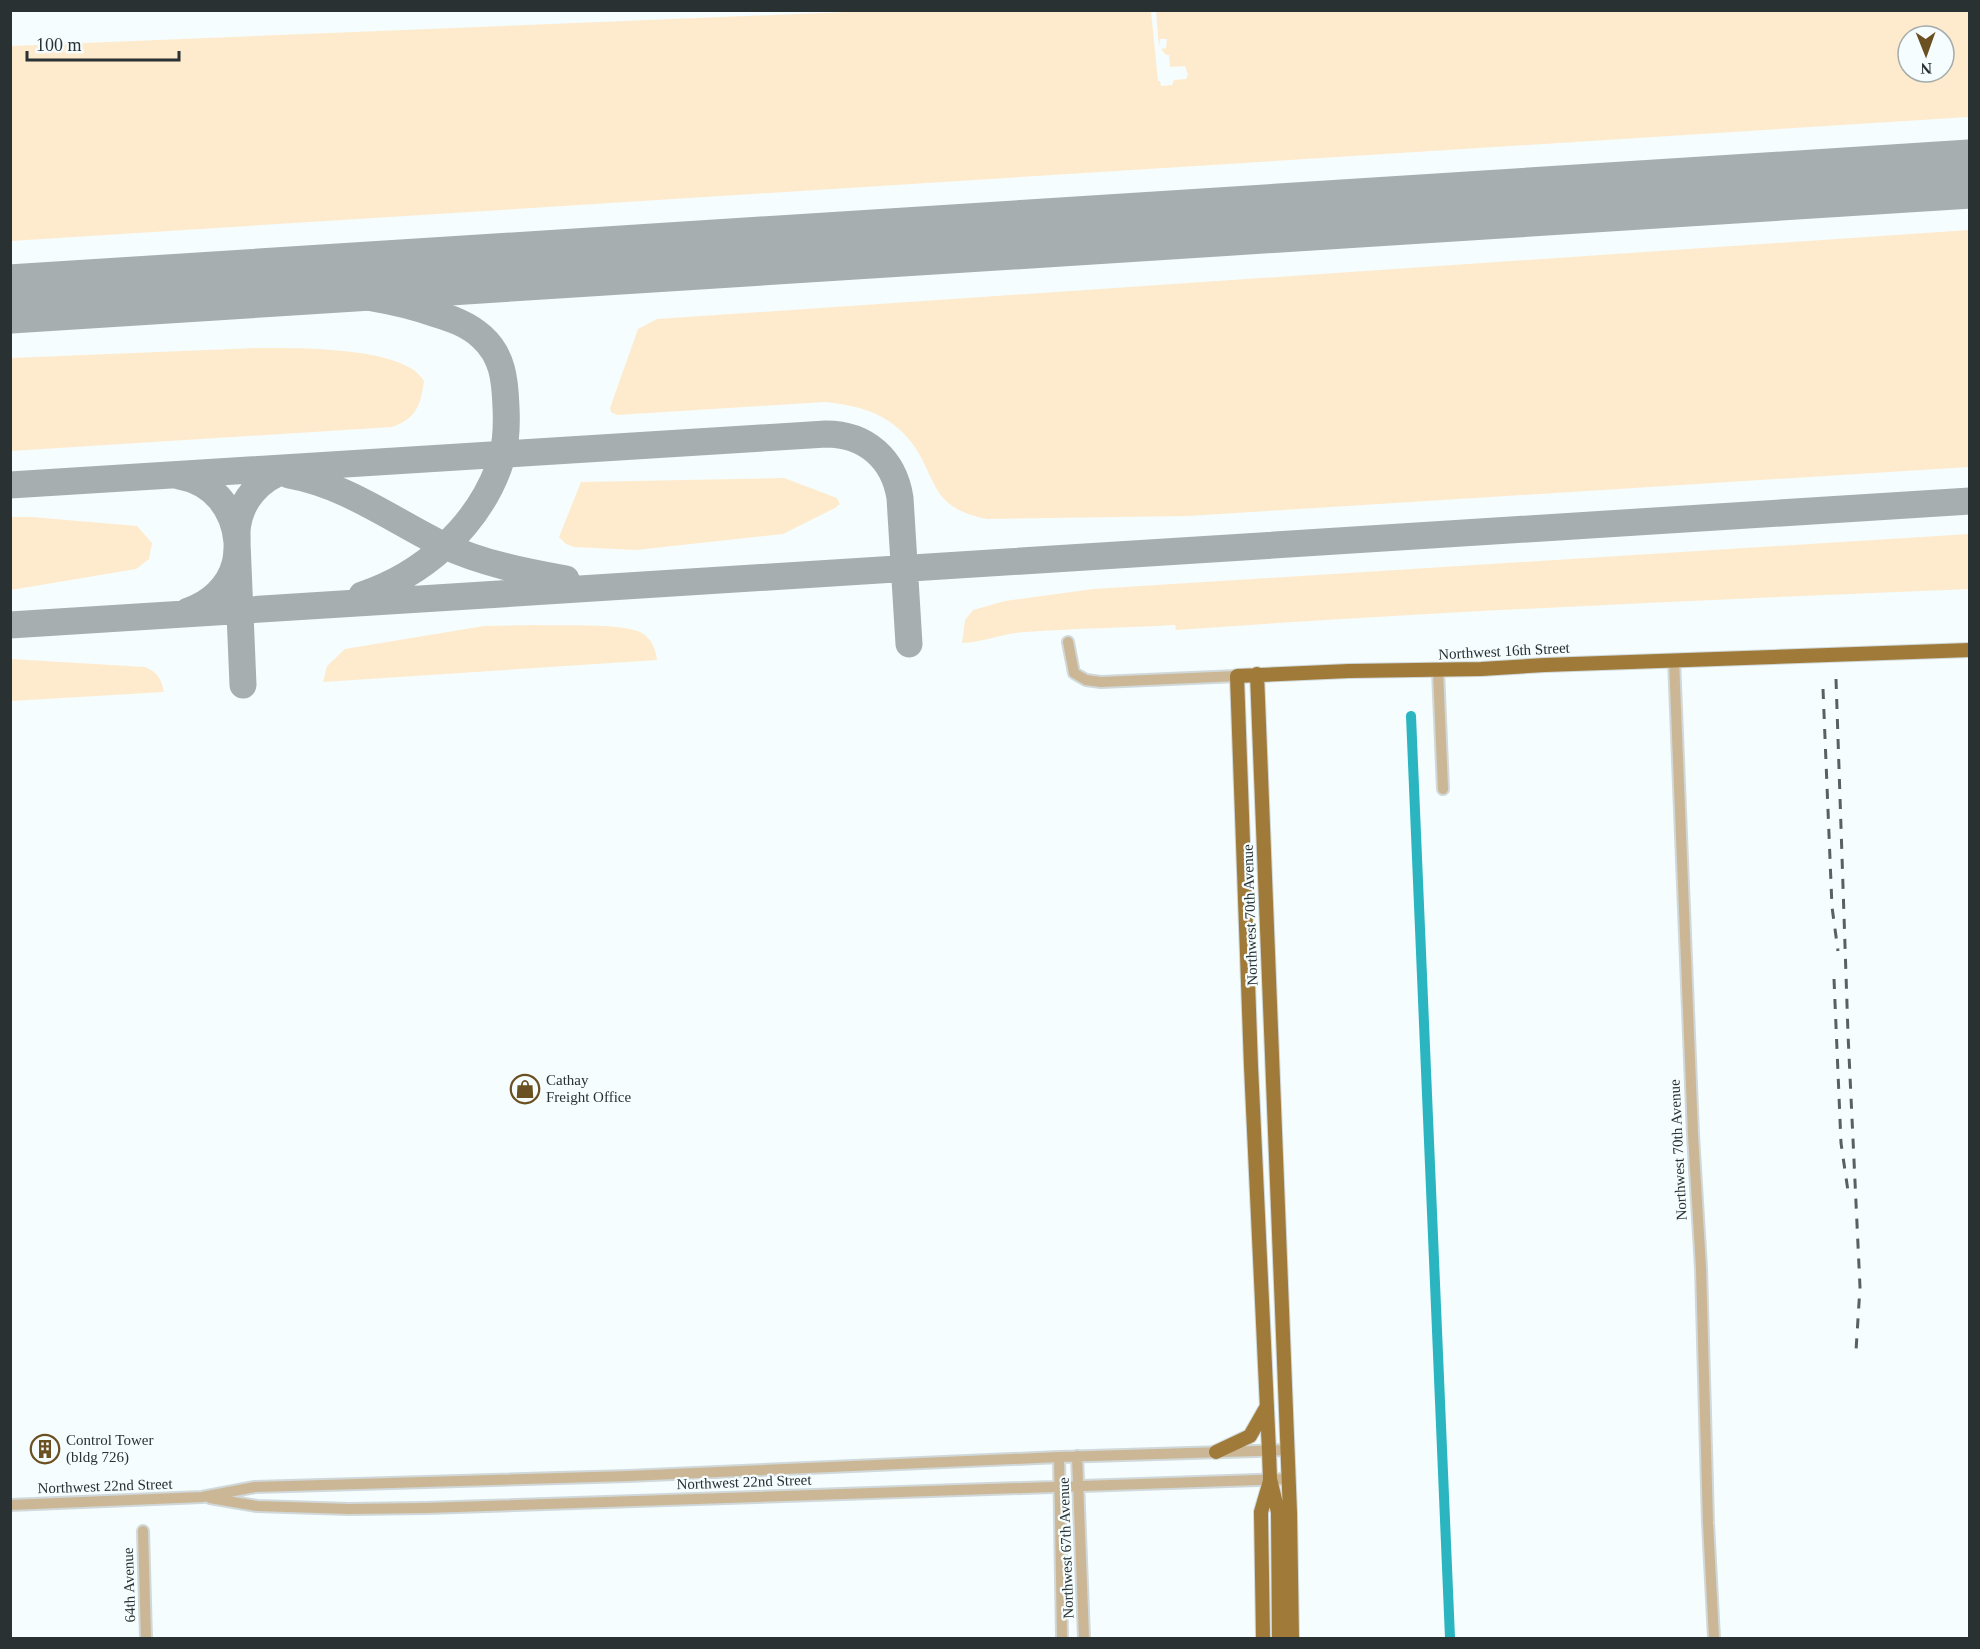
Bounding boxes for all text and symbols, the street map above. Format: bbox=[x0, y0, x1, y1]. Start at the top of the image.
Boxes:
scale bar bbox=[27, 24, 178, 62]
north arrow bbox=[1896, 24, 1956, 84]
text: 100 m bbox=[36, 35, 82, 55]
text: N bbox=[1920, 60, 1932, 77]
street label: Northwest 16th Street bbox=[1438, 640, 1571, 662]
street label: Northwest 70th Avenue bbox=[1240, 844, 1260, 986]
place label: Cathay Freight Office bbox=[546, 1072, 631, 1105]
shop icon: Cathay Freight Office bbox=[509, 1073, 541, 1105]
street label: Northwest 70th Avenue bbox=[1666, 1079, 1690, 1221]
place label: Control Tower (bldg 726) bbox=[66, 1432, 153, 1466]
building icon: Control Tower (bldg 726) bbox=[29, 1433, 61, 1465]
street label: Northwest 22nd Street bbox=[676, 1472, 813, 1492]
street label: Northwest 22nd Street bbox=[37, 1476, 174, 1496]
street label: Northwest 67th Avenue bbox=[1056, 1477, 1076, 1619]
street label: 64th Avenue bbox=[120, 1547, 138, 1623]

